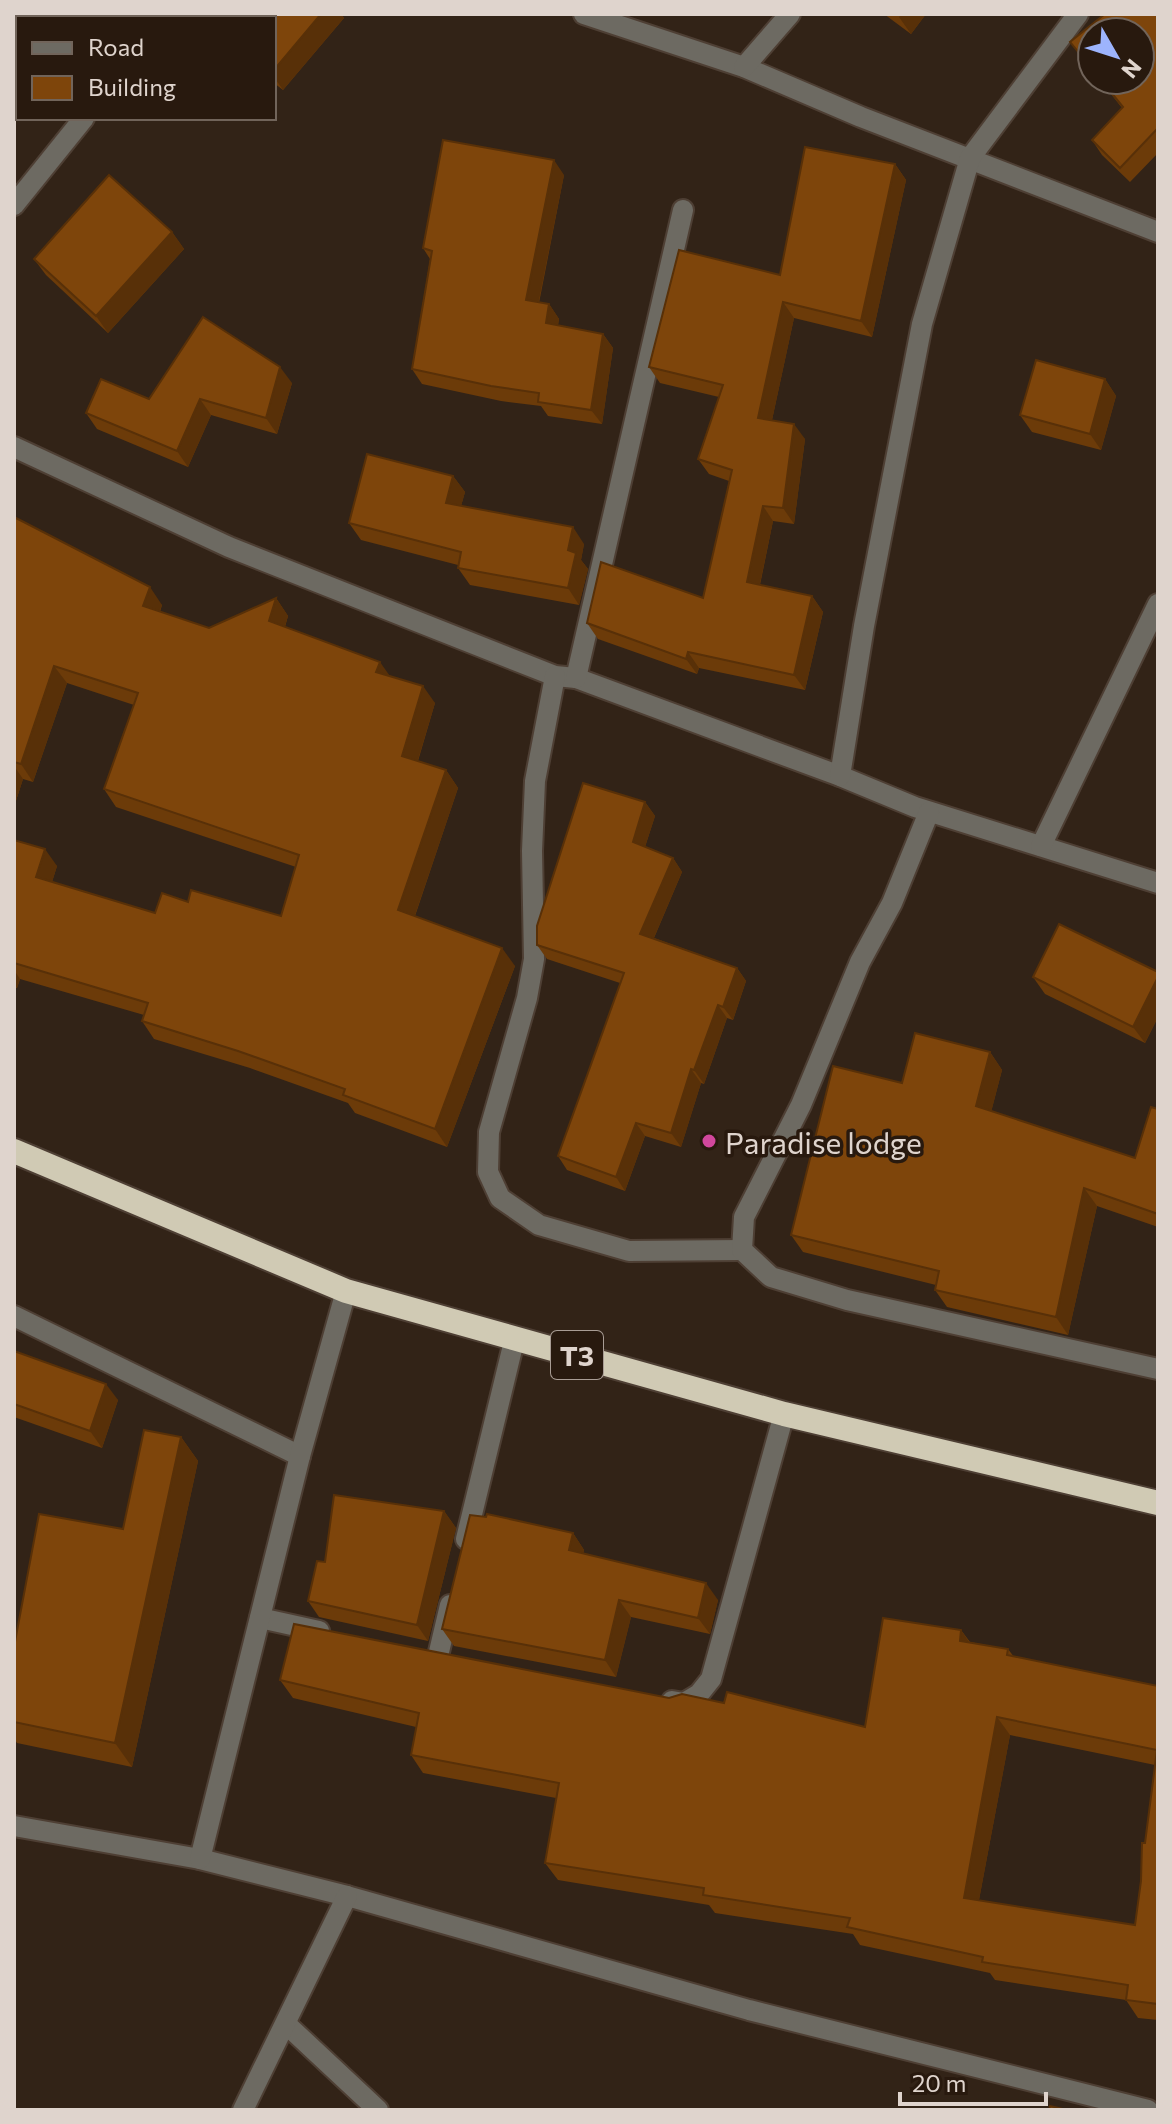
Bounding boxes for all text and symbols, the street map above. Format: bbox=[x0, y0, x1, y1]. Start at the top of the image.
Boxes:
legend bbox=[16, 16, 276, 120]
north arrow bbox=[1076, 16, 1156, 96]
text: Road bbox=[88, 32, 144, 61]
text: N bbox=[1116, 54, 1148, 84]
text: Building bbox=[88, 72, 176, 101]
place label: Paradise lodge bbox=[725, 1123, 922, 1160]
marker: Paradise lodge bbox=[700, 1132, 718, 1150]
road number: T3 bbox=[551, 1331, 603, 1379]
scale bar bbox=[900, 2056, 1046, 2106]
text: 20 m bbox=[912, 2068, 966, 2097]

